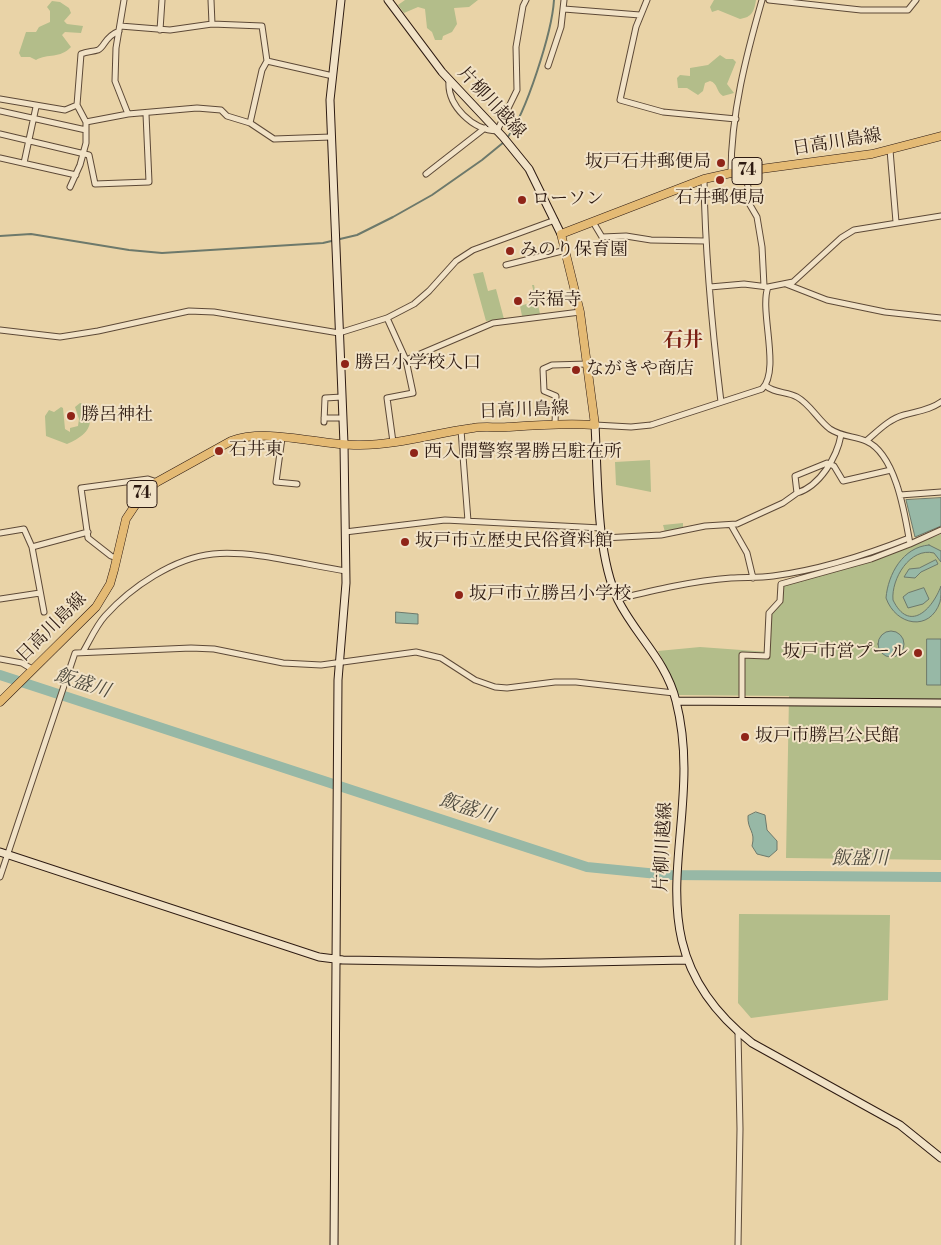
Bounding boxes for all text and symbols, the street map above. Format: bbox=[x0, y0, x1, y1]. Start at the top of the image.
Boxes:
street label: 片柳川越線 bbox=[452, 63, 530, 143]
street label: 日高川島線 bbox=[791, 125, 883, 161]
place label: 坂戸石井郵便局 bbox=[585, 152, 711, 174]
marker: 坂戸石井郵便局 bbox=[715, 157, 727, 169]
road number: 74 bbox=[732, 158, 762, 185]
marker: 石井郵便局 bbox=[714, 174, 726, 186]
place label: 石井郵便局 bbox=[675, 188, 765, 210]
place label: ローソン bbox=[532, 189, 604, 211]
marker: ローソン bbox=[516, 194, 528, 206]
place label: みのり保育園 bbox=[520, 240, 628, 262]
marker: みのり保育園 bbox=[504, 245, 516, 257]
place label: 宗福寺 bbox=[528, 290, 582, 312]
marker: 宗福寺 bbox=[512, 295, 524, 307]
district label: 石井 bbox=[663, 329, 703, 353]
place label: 勝呂小学校入口 bbox=[355, 353, 481, 375]
marker: 勝呂小学校入口 bbox=[339, 358, 351, 370]
place label: ながきや商店 bbox=[586, 359, 694, 381]
marker: ながきや商店 bbox=[570, 364, 582, 376]
street label: 日高川島線 bbox=[479, 399, 569, 423]
place label: 勝呂神社 bbox=[81, 405, 153, 427]
marker: 勝呂神社 bbox=[65, 410, 77, 422]
place label: 石井東 bbox=[229, 440, 283, 462]
place label: 西入間警察署勝呂駐在所 bbox=[424, 442, 622, 464]
marker: 石井東 bbox=[213, 445, 225, 457]
marker: 西入間警察署勝呂駐在所 bbox=[408, 447, 420, 459]
road number: 74 bbox=[127, 480, 157, 508]
place label: 坂戸市立歴史民俗資料館 bbox=[415, 531, 613, 553]
marker: 坂戸市立歴史民俗資料館 bbox=[399, 536, 411, 548]
place label: 坂戸市立勝呂小学校 bbox=[469, 584, 631, 606]
street label: 日高川島線 bbox=[13, 589, 91, 667]
marker: 坂戸市立勝呂小学校 bbox=[453, 589, 465, 601]
place label: 坂戸市営プール bbox=[783, 642, 908, 664]
marker: 坂戸市営プール bbox=[912, 647, 924, 659]
water label: 飯盛川 bbox=[51, 664, 113, 704]
place label: 坂戸市勝呂公民館 bbox=[755, 726, 899, 748]
marker: 坂戸市勝呂公民館 bbox=[739, 731, 751, 743]
water label: 飯盛川 bbox=[436, 789, 498, 829]
street label: 片柳川越線 bbox=[651, 801, 677, 893]
water label: 飯盛川 bbox=[832, 848, 888, 870]

